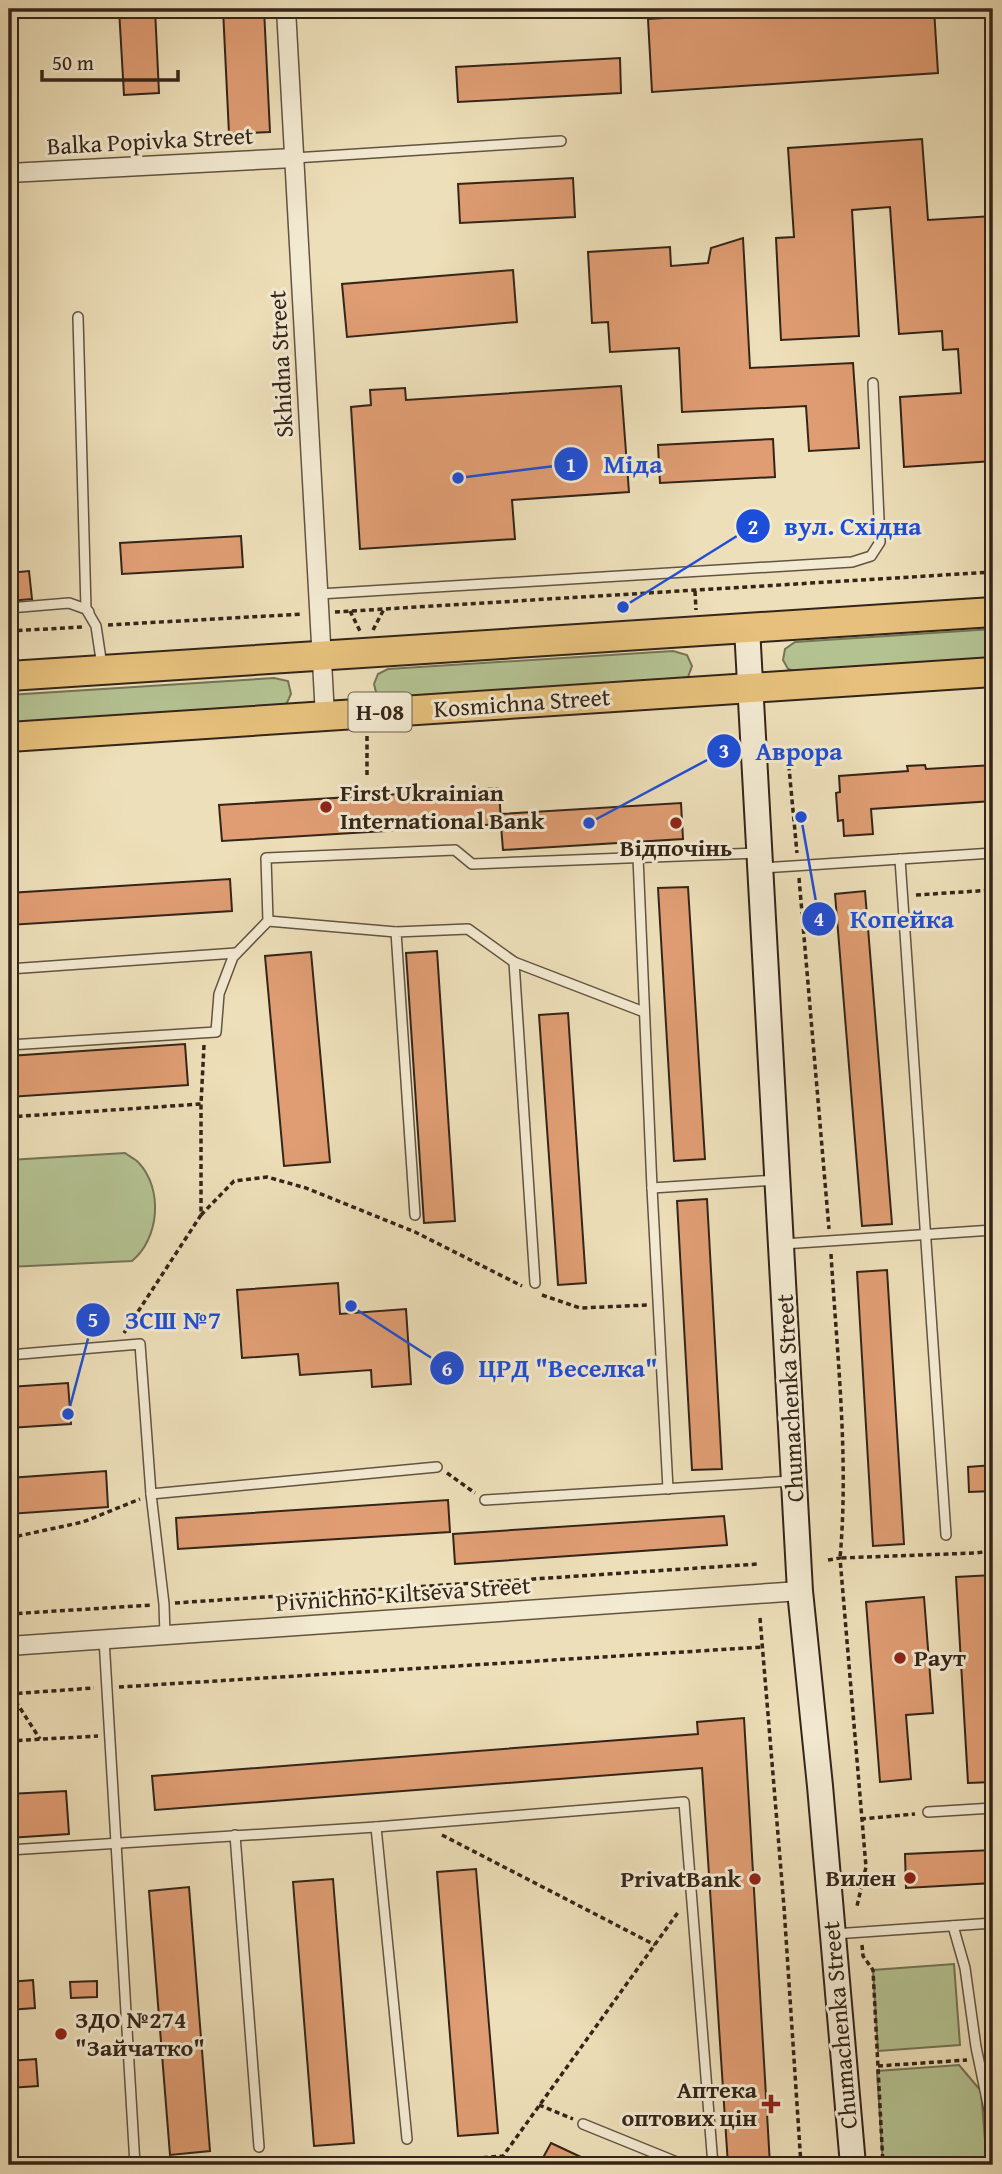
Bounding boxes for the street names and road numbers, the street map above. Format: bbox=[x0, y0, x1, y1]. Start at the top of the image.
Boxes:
street label: Balka Popivka Street bbox=[46, 118, 255, 163]
street label: Skhidna Street bbox=[259, 289, 302, 439]
street label: Kosmichna Street bbox=[433, 679, 612, 726]
road number: Н-08 bbox=[348, 692, 412, 732]
street label: Chumachenka Street bbox=[767, 1292, 812, 1503]
street label: Pivnichno-Kiltseva Street bbox=[274, 1567, 532, 1620]
street label: Chumachenka Street bbox=[813, 1919, 866, 2130]

